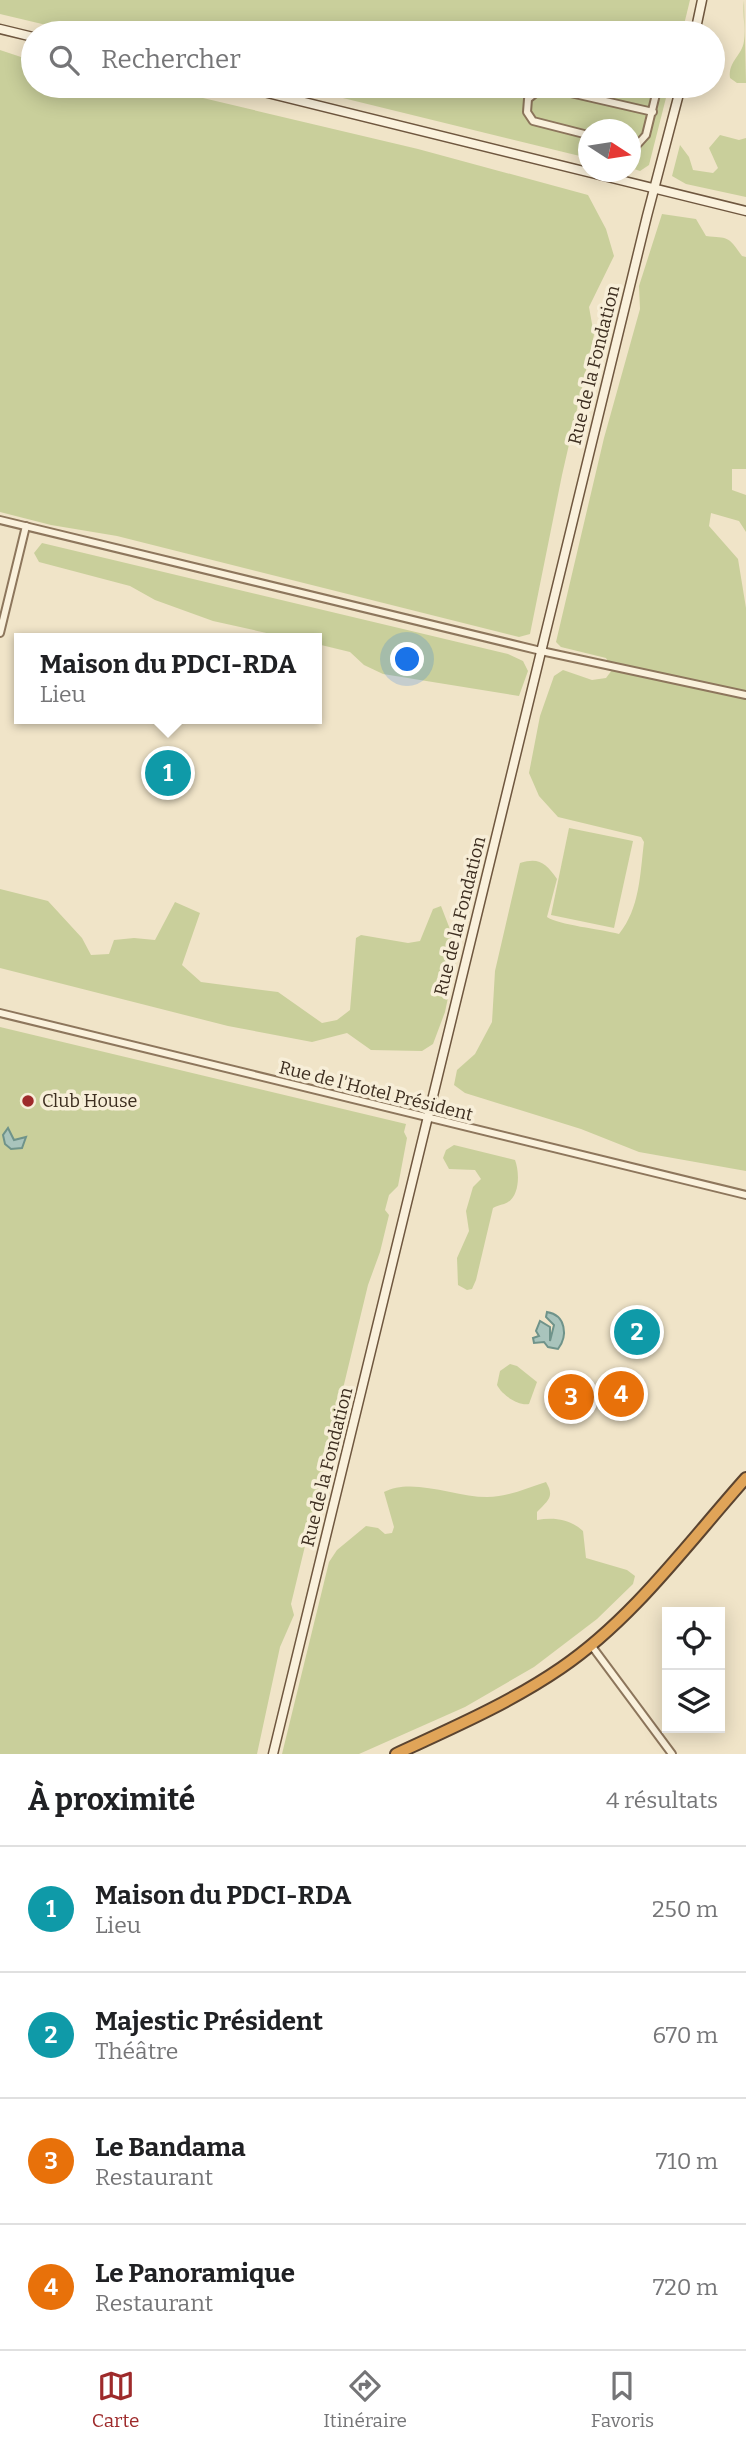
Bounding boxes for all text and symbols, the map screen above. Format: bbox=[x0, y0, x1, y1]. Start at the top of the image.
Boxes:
search box bbox=[21, 21, 725, 98]
icon: search bbox=[45, 41, 83, 79]
text: Rechercher bbox=[101, 44, 241, 75]
north arrow bbox=[578, 119, 641, 182]
street label: Rue de la Fondation bbox=[564, 282, 625, 447]
popup bbox=[14, 633, 322, 724]
your location bbox=[390, 642, 424, 676]
text: Maison du PDCI-RDA bbox=[40, 649, 296, 680]
text: Lieu bbox=[40, 680, 86, 708]
pin: 1 bbox=[145, 747, 191, 799]
street label: Rue de la Fondation bbox=[430, 833, 491, 998]
street label: Rue de l'Hotel Président bbox=[277, 1056, 476, 1126]
place label: Club House bbox=[42, 1090, 137, 1112]
marker: Club House bbox=[20, 1093, 36, 1109]
pin: 2 bbox=[614, 1306, 660, 1358]
pin: 4 bbox=[598, 1368, 644, 1420]
pin: 3 bbox=[548, 1371, 594, 1423]
street label: Rue de la Fondation bbox=[297, 1384, 358, 1549]
map controls bbox=[662, 1607, 725, 1733]
button: locate bbox=[662, 1607, 725, 1670]
button: layers bbox=[662, 1670, 725, 1733]
text: À proximité bbox=[28, 1782, 195, 1818]
text: 4 résultats bbox=[606, 1786, 718, 1814]
text: Maison du PDCI-RDA bbox=[95, 1880, 351, 1911]
text: 1 bbox=[46, 1895, 56, 1923]
text: 250 m bbox=[652, 1895, 718, 1923]
text: Lieu bbox=[95, 1911, 141, 1939]
text: Majestic Président bbox=[95, 2006, 323, 2037]
text: 2 bbox=[45, 2021, 57, 2049]
text: 670 m bbox=[652, 2021, 718, 2049]
text: Théâtre bbox=[95, 2037, 178, 2065]
text: Le Bandama bbox=[95, 2132, 246, 2163]
text: 3 bbox=[44, 2147, 58, 2175]
text: 710 m bbox=[656, 2147, 718, 2175]
text: Restaurant bbox=[95, 2163, 213, 2191]
text: Le Panoramique bbox=[95, 2258, 295, 2289]
text: 4 bbox=[44, 2273, 58, 2301]
text: 720 m bbox=[653, 2273, 718, 2301]
text: Restaurant bbox=[95, 2289, 213, 2317]
tab: Carte bbox=[92, 2367, 139, 2432]
tab: Itinéraire bbox=[323, 2367, 407, 2432]
tab: Favoris bbox=[591, 2367, 654, 2432]

